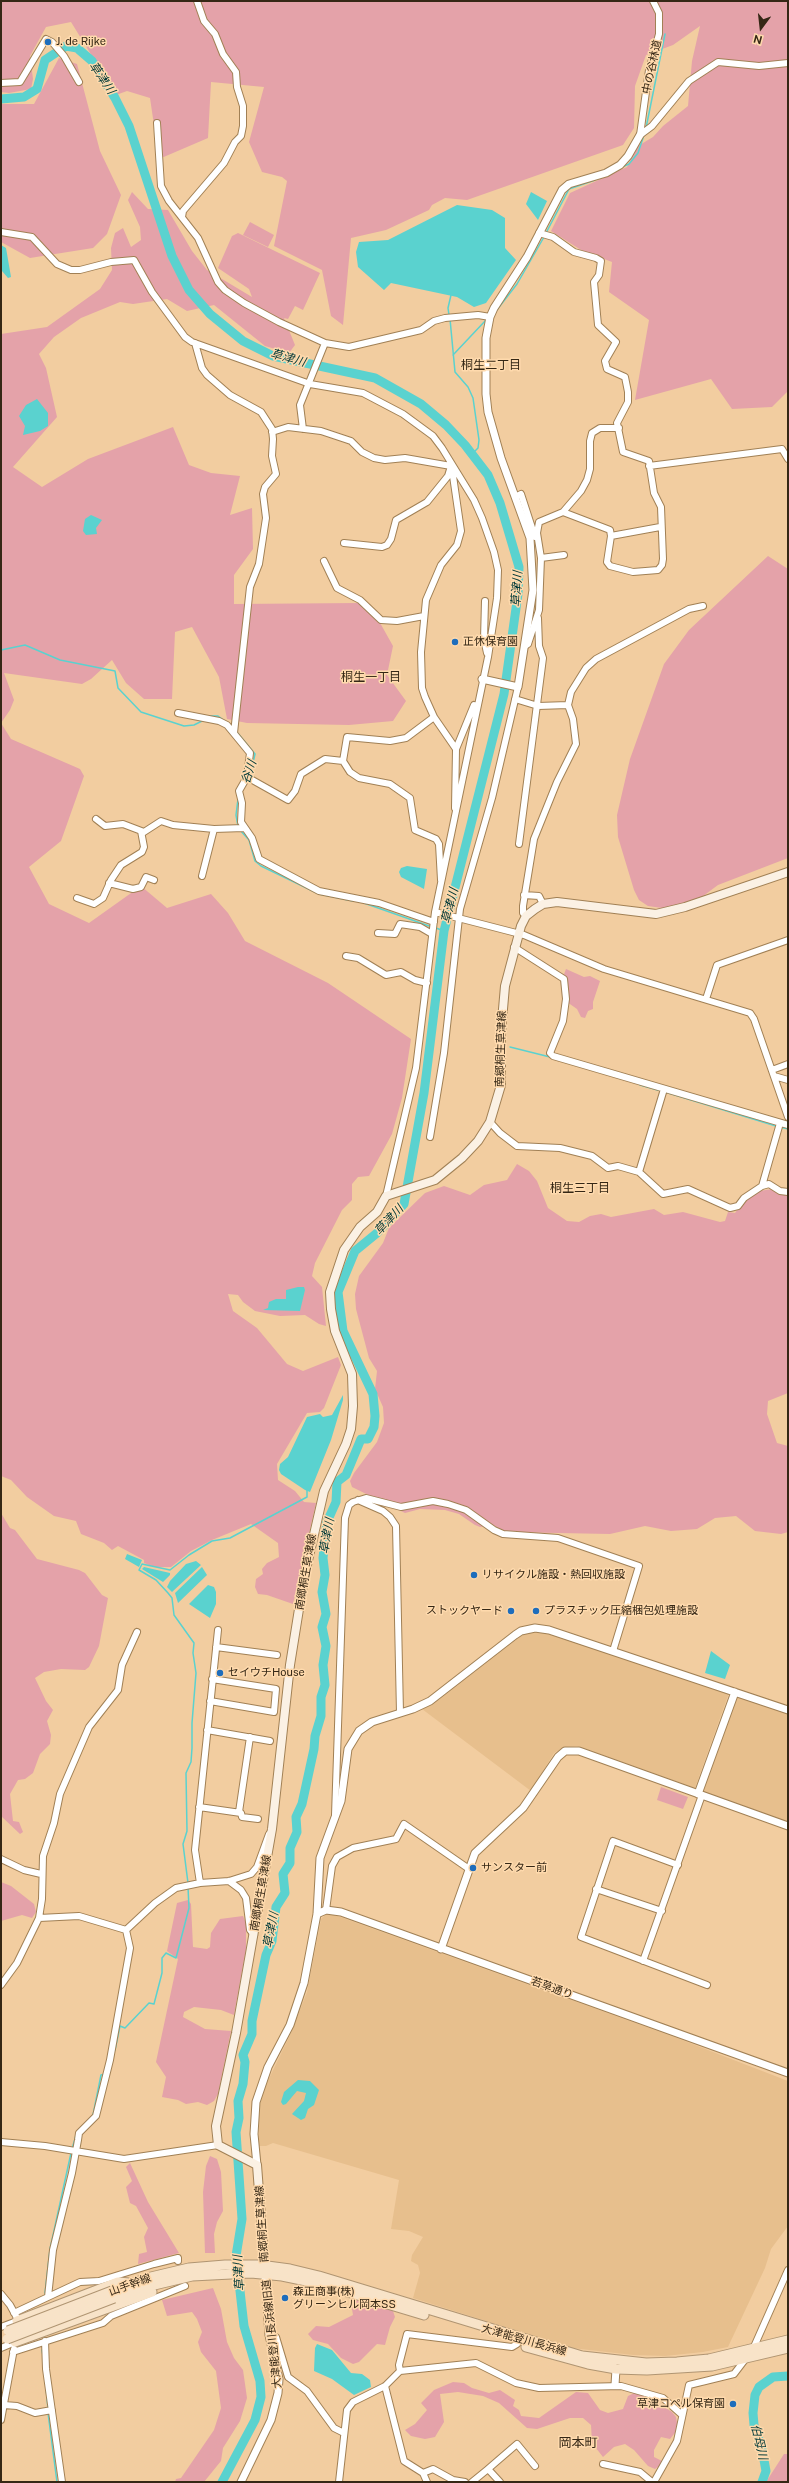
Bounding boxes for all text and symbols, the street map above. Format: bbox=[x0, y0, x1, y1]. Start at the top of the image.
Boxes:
north arrow bbox=[741, 8, 781, 48]
text: N bbox=[752, 33, 764, 47]
place label: J. de Rijke bbox=[56, 35, 106, 49]
marker: J. de Rijke bbox=[43, 37, 53, 47]
street label: 中の谷林道 bbox=[640, 39, 664, 95]
water label: 草津川 bbox=[86, 59, 118, 97]
water label: 草津川 bbox=[269, 346, 307, 370]
district label: 桐生二丁目 bbox=[461, 358, 521, 372]
water label: 草津川 bbox=[509, 571, 525, 607]
place label: 正休保育園 bbox=[463, 635, 518, 649]
marker: 正休保育園 bbox=[450, 637, 460, 647]
district label: 桐生一丁目 bbox=[341, 670, 401, 684]
water label: 谷川 bbox=[238, 758, 260, 786]
water label: 草津川 bbox=[439, 887, 461, 925]
street label: 南郷桐生草津線 bbox=[493, 1010, 509, 1088]
district label: 桐生三丁目 bbox=[550, 1181, 610, 1195]
water label: 草津川 bbox=[371, 1202, 407, 1238]
water label: 草津川 bbox=[317, 1517, 337, 1555]
street label: 南郷桐生草津線 bbox=[293, 1533, 319, 1611]
place label: リサイクル施設・熱回収施設 bbox=[482, 1568, 625, 1582]
marker: リサイクル施設・熱回収施設 bbox=[469, 1570, 479, 1580]
place label: ストックヤード bbox=[426, 1604, 503, 1618]
place label: プラスチック圧縮梱包処理施設 bbox=[544, 1604, 698, 1618]
marker: ストックヤード bbox=[506, 1606, 516, 1616]
marker: プラスチック圧縮梱包処理施設 bbox=[531, 1606, 541, 1616]
place label: セイウチHouse bbox=[228, 1666, 305, 1680]
marker: セイウチHouse bbox=[215, 1668, 225, 1678]
street label: 南郷桐生草津線 bbox=[248, 1854, 274, 1932]
place label: サンスター前 bbox=[481, 1861, 547, 1875]
marker: サンスター前 bbox=[468, 1863, 478, 1873]
water label: 草津川 bbox=[260, 1911, 282, 1949]
street label: 若草通り bbox=[529, 1974, 575, 2002]
street label: 南郷桐生草津線 bbox=[253, 2185, 271, 2263]
water label: 草津川 bbox=[231, 2255, 247, 2291]
street label: 山手幹線 bbox=[107, 2271, 153, 2299]
street label: 大津能登川長浜線旧道 bbox=[260, 2279, 284, 2389]
place label: 森正商事(株) グリーンヒル岡本SS bbox=[293, 2285, 396, 2311]
marker: 森正商事(株) グリーンヒル岡本SS bbox=[280, 2293, 290, 2303]
street label: 大津能登川長浜線 bbox=[480, 2322, 568, 2358]
place label: 草津コペル保育園 bbox=[637, 2397, 725, 2411]
marker: 草津コペル保育園 bbox=[728, 2399, 738, 2409]
water label: 伯母川 bbox=[748, 2423, 770, 2461]
district label: 岡本町 bbox=[559, 2435, 597, 2451]

